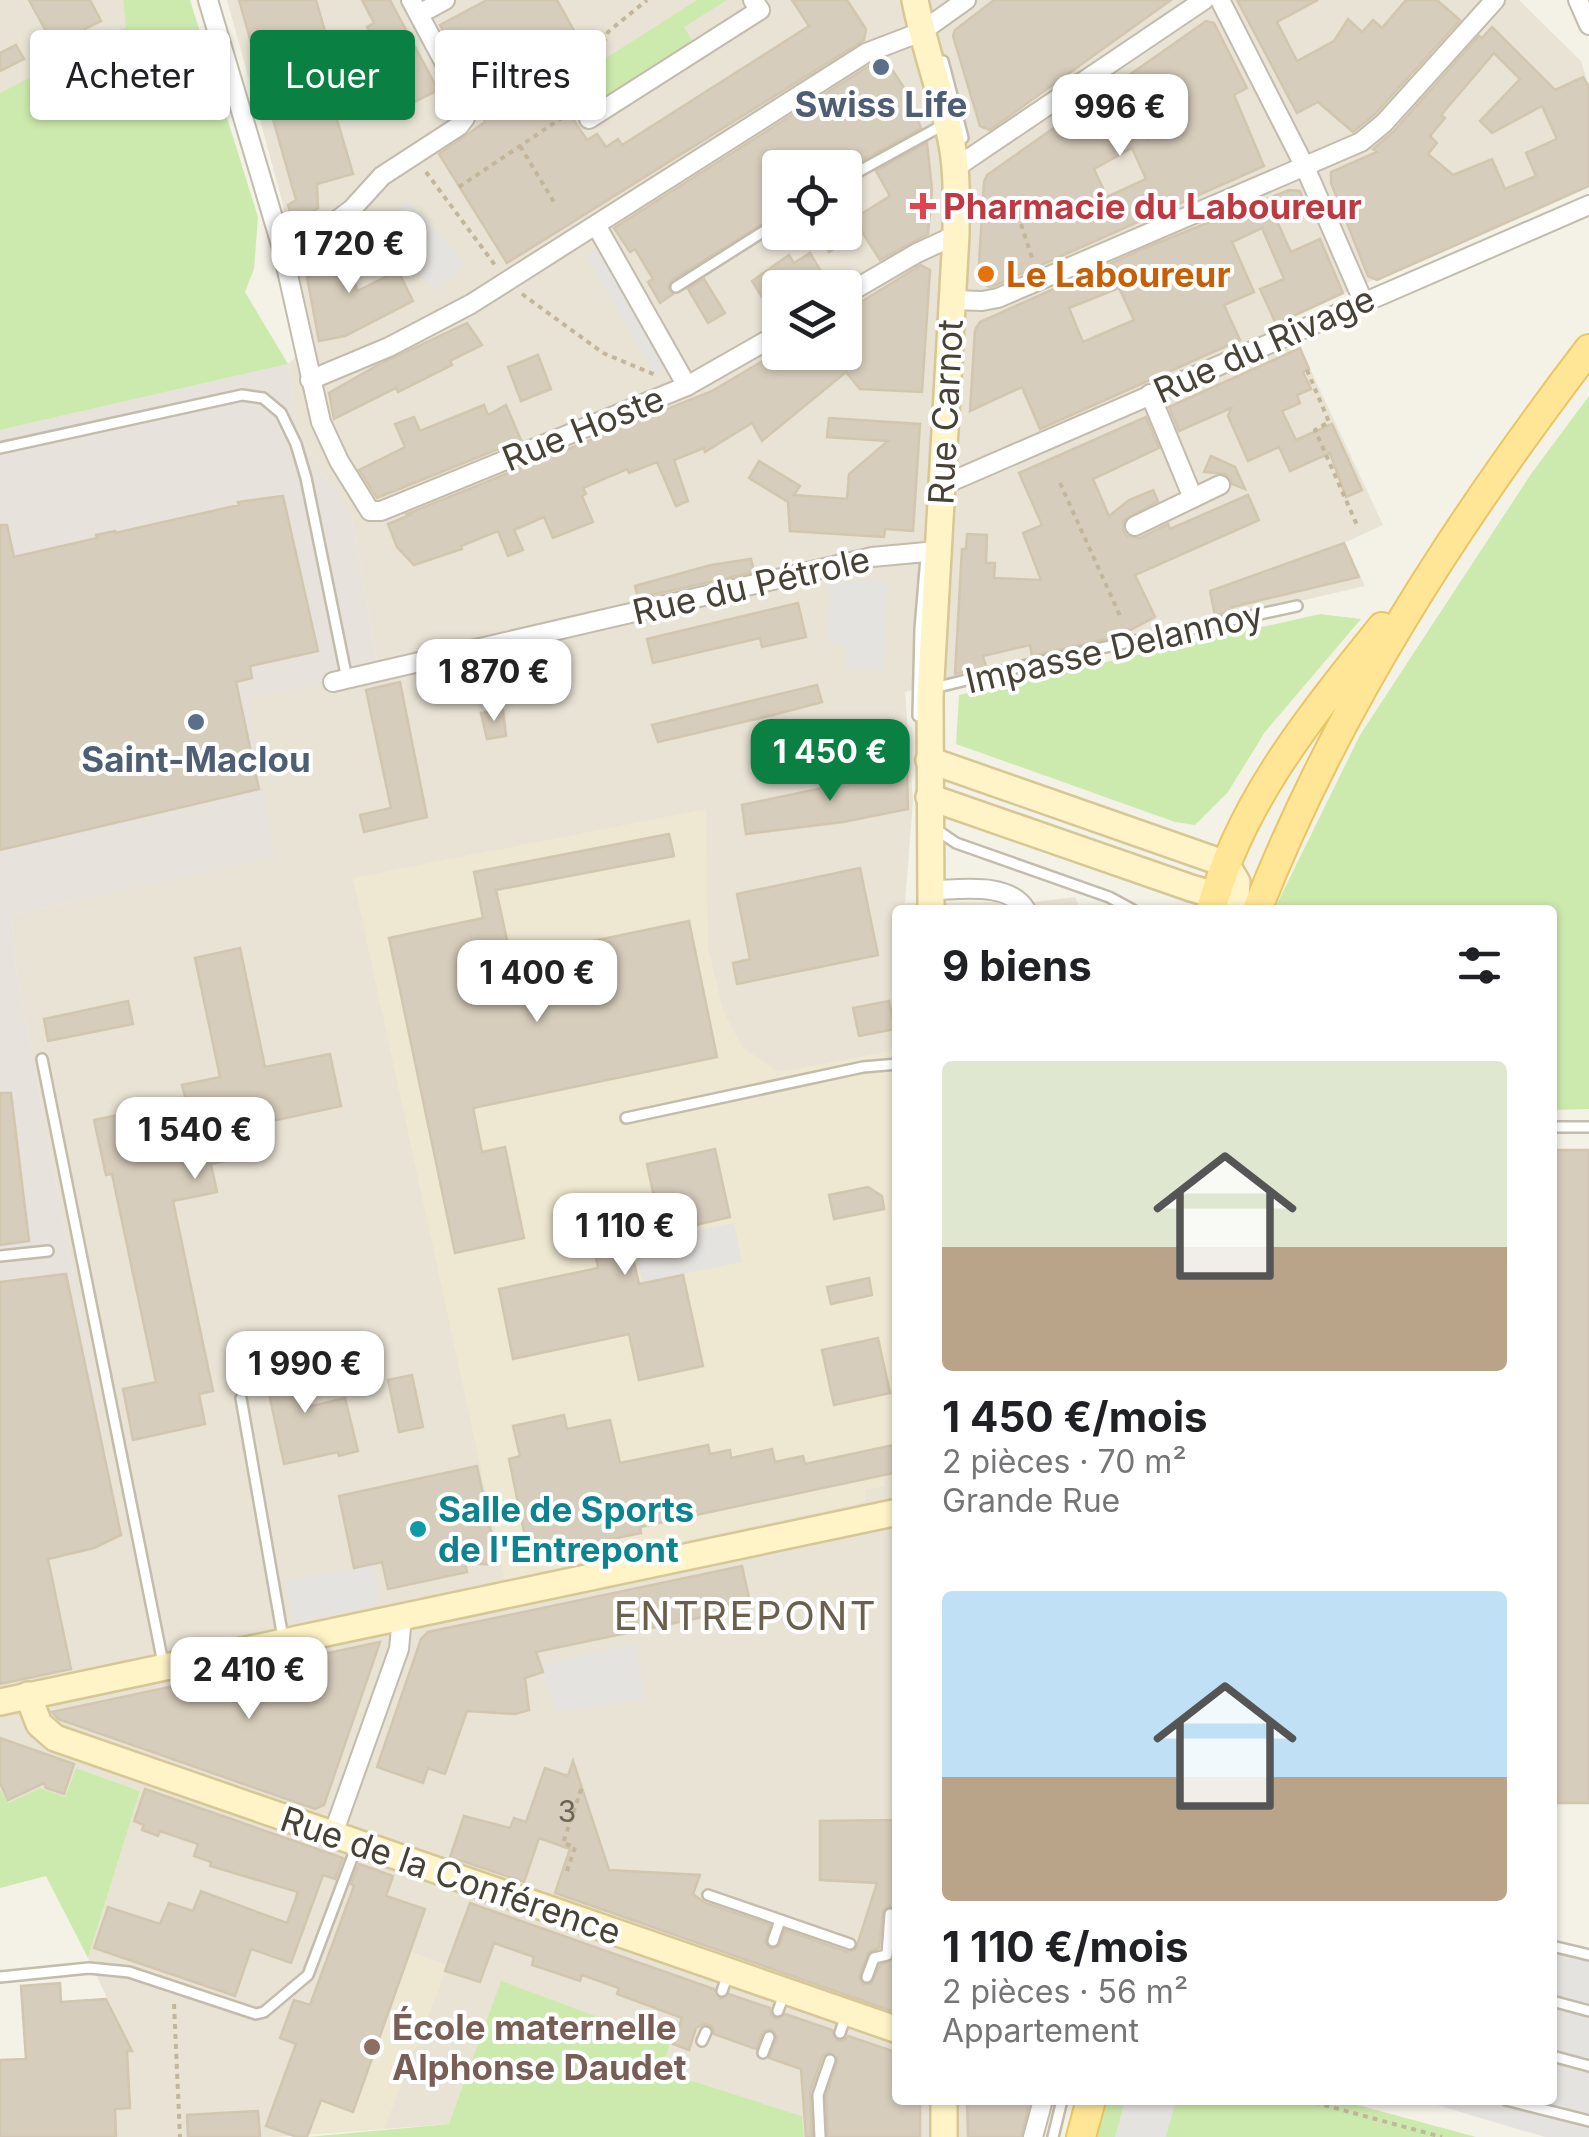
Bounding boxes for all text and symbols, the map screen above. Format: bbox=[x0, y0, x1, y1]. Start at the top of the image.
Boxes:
chip: Acheter bbox=[30, 30, 230, 120]
chip: Louer bbox=[250, 30, 415, 120]
chip: Filtres bbox=[435, 30, 606, 120]
marker: Swiss Life bbox=[870, 56, 892, 78]
pin: 996 € bbox=[1050, 74, 1190, 159]
place label: Swiss Life bbox=[795, 83, 967, 125]
text: 996 € bbox=[1074, 87, 1166, 126]
map controls bbox=[762, 150, 862, 370]
button: locate bbox=[762, 150, 862, 250]
place label: Pharmacie du Laboureur bbox=[943, 185, 1362, 227]
marker: Pharmacie du Laboureur bbox=[912, 195, 934, 217]
pin: 1 720 € bbox=[257, 211, 441, 296]
text: 1 720 € bbox=[293, 224, 405, 263]
place label: Le Laboureur bbox=[1006, 253, 1231, 295]
marker: Le Laboureur bbox=[975, 263, 997, 285]
button: layers bbox=[762, 270, 862, 370]
street label: Rue du Rivage bbox=[1147, 277, 1381, 411]
street label: Rue Carnot bbox=[919, 318, 971, 506]
street label: Rue Hoste bbox=[496, 377, 670, 479]
street label: Rue du Pétrole bbox=[628, 537, 874, 633]
street label: Impasse Delannoy bbox=[961, 592, 1267, 702]
pin: 1 870 € bbox=[402, 639, 586, 724]
text: 1 870 € bbox=[438, 652, 550, 691]
marker: Saint-Maclou bbox=[185, 711, 207, 733]
pin: 1 450 € bbox=[738, 719, 922, 804]
text: 1 450 € bbox=[773, 732, 887, 771]
place label: Saint-Maclou bbox=[81, 738, 311, 780]
icon: filters bbox=[1452, 938, 1507, 993]
pin: 1 400 € bbox=[445, 940, 629, 1025]
text: 9 biens bbox=[942, 940, 1092, 991]
text: 1 400 € bbox=[479, 953, 595, 992]
pin: 1 540 € bbox=[103, 1097, 287, 1182]
text: 1 540 € bbox=[138, 1110, 252, 1149]
icon: home bbox=[1135, 1126, 1315, 1306]
pin: 1 110 € bbox=[533, 1193, 717, 1278]
text: 1 110 € bbox=[575, 1206, 675, 1245]
pin: 1 990 € bbox=[213, 1331, 397, 1416]
text: 1 990 € bbox=[248, 1344, 362, 1383]
text: 1 450 €/mois bbox=[942, 1391, 1208, 1442]
text: 2 pièces · 70 m² bbox=[942, 1442, 1187, 1481]
text: Grande Rue bbox=[942, 1481, 1120, 1520]
place label: Salle de Sports de l'Entrepont bbox=[438, 1488, 694, 1570]
marker: Salle de Sports de l'Entrepont bbox=[407, 1518, 429, 1540]
district label: ENTREPONT bbox=[614, 1591, 878, 1640]
pin: 2 410 € bbox=[157, 1637, 341, 1722]
text: 2 410 € bbox=[192, 1650, 306, 1689]
icon: home bbox=[1135, 1656, 1315, 1836]
house number: 3 bbox=[558, 1793, 576, 1829]
street label: Rue de la Conférence bbox=[275, 1797, 627, 1953]
text: 1 110 €/mois bbox=[942, 1921, 1189, 1972]
text: 2 pièces · 56 m² bbox=[942, 1972, 1188, 2011]
place label: École maternelle Alphonse Daudet bbox=[392, 2006, 687, 2088]
text: Appartement bbox=[942, 2011, 1139, 2050]
marker: École maternelle Alphonse Daudet bbox=[361, 2036, 383, 2058]

